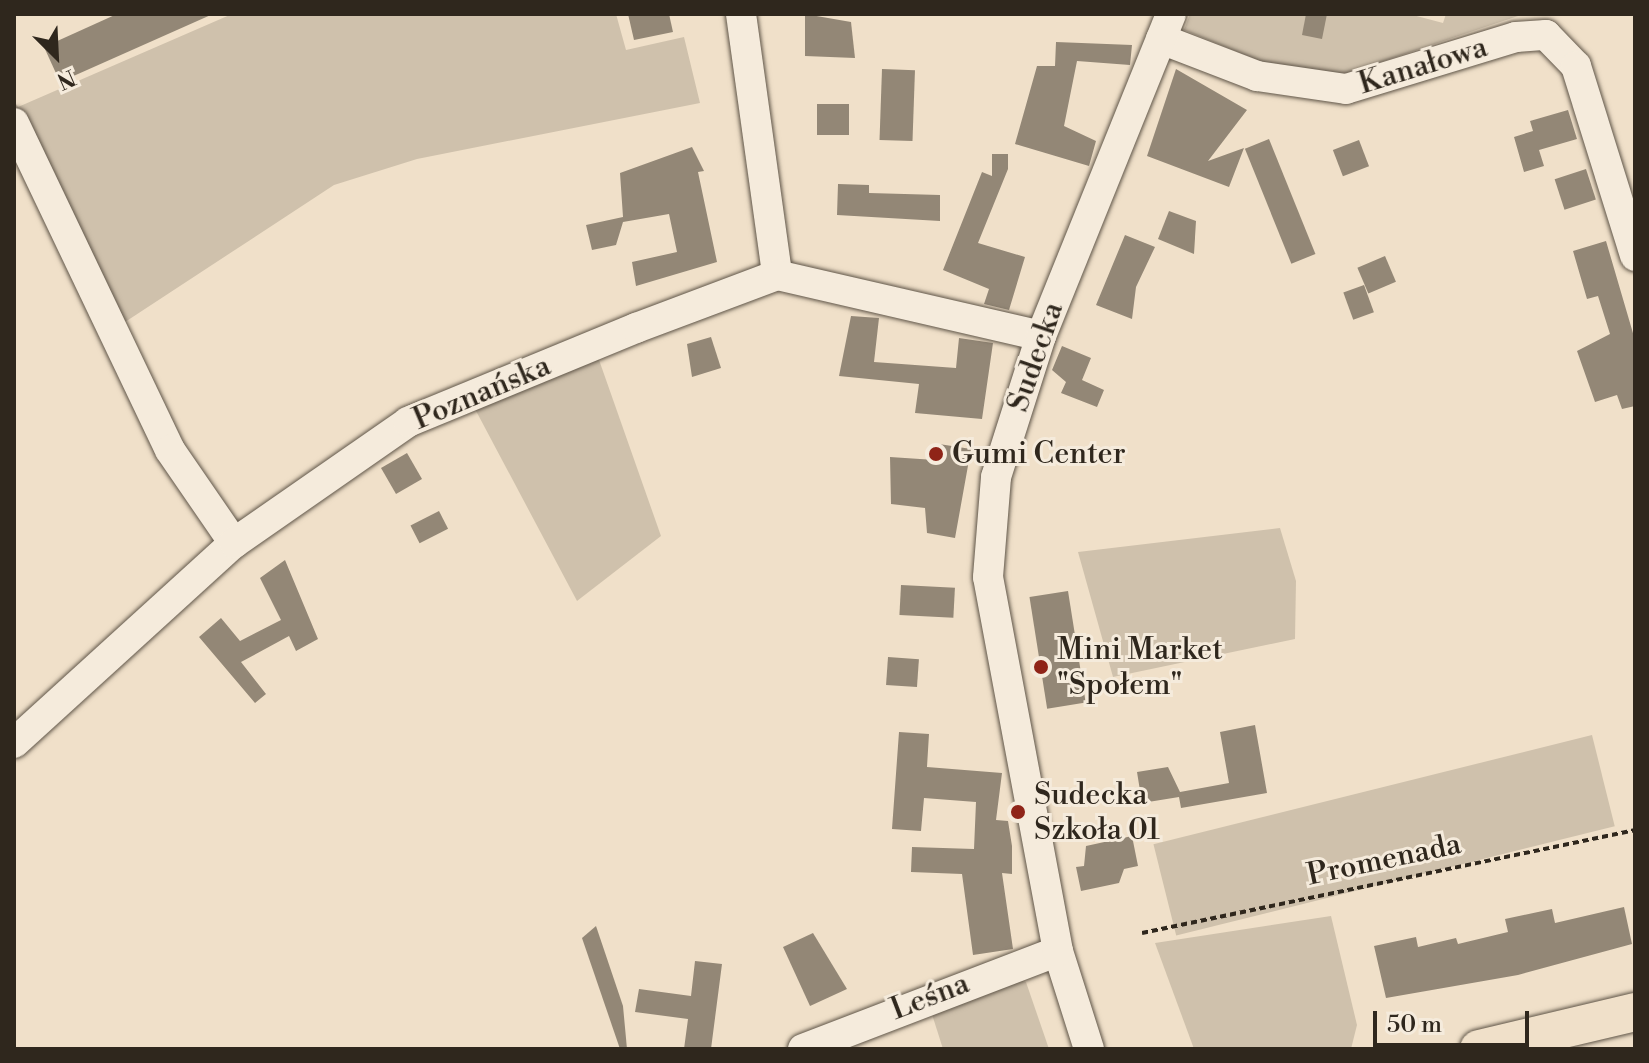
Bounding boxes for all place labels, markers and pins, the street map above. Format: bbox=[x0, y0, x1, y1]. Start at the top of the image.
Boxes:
place label: Gumi Center bbox=[952, 436, 1126, 472]
marker: Gumi Center bbox=[927, 445, 945, 463]
place label: Mini Market "Społem" bbox=[1057, 632, 1223, 702]
marker: Mini Market "Społem" bbox=[1032, 658, 1050, 676]
place label: Sudecka Szkoła 01 bbox=[1034, 777, 1160, 848]
marker: Sudecka Szkoła 01 bbox=[1009, 803, 1027, 821]

